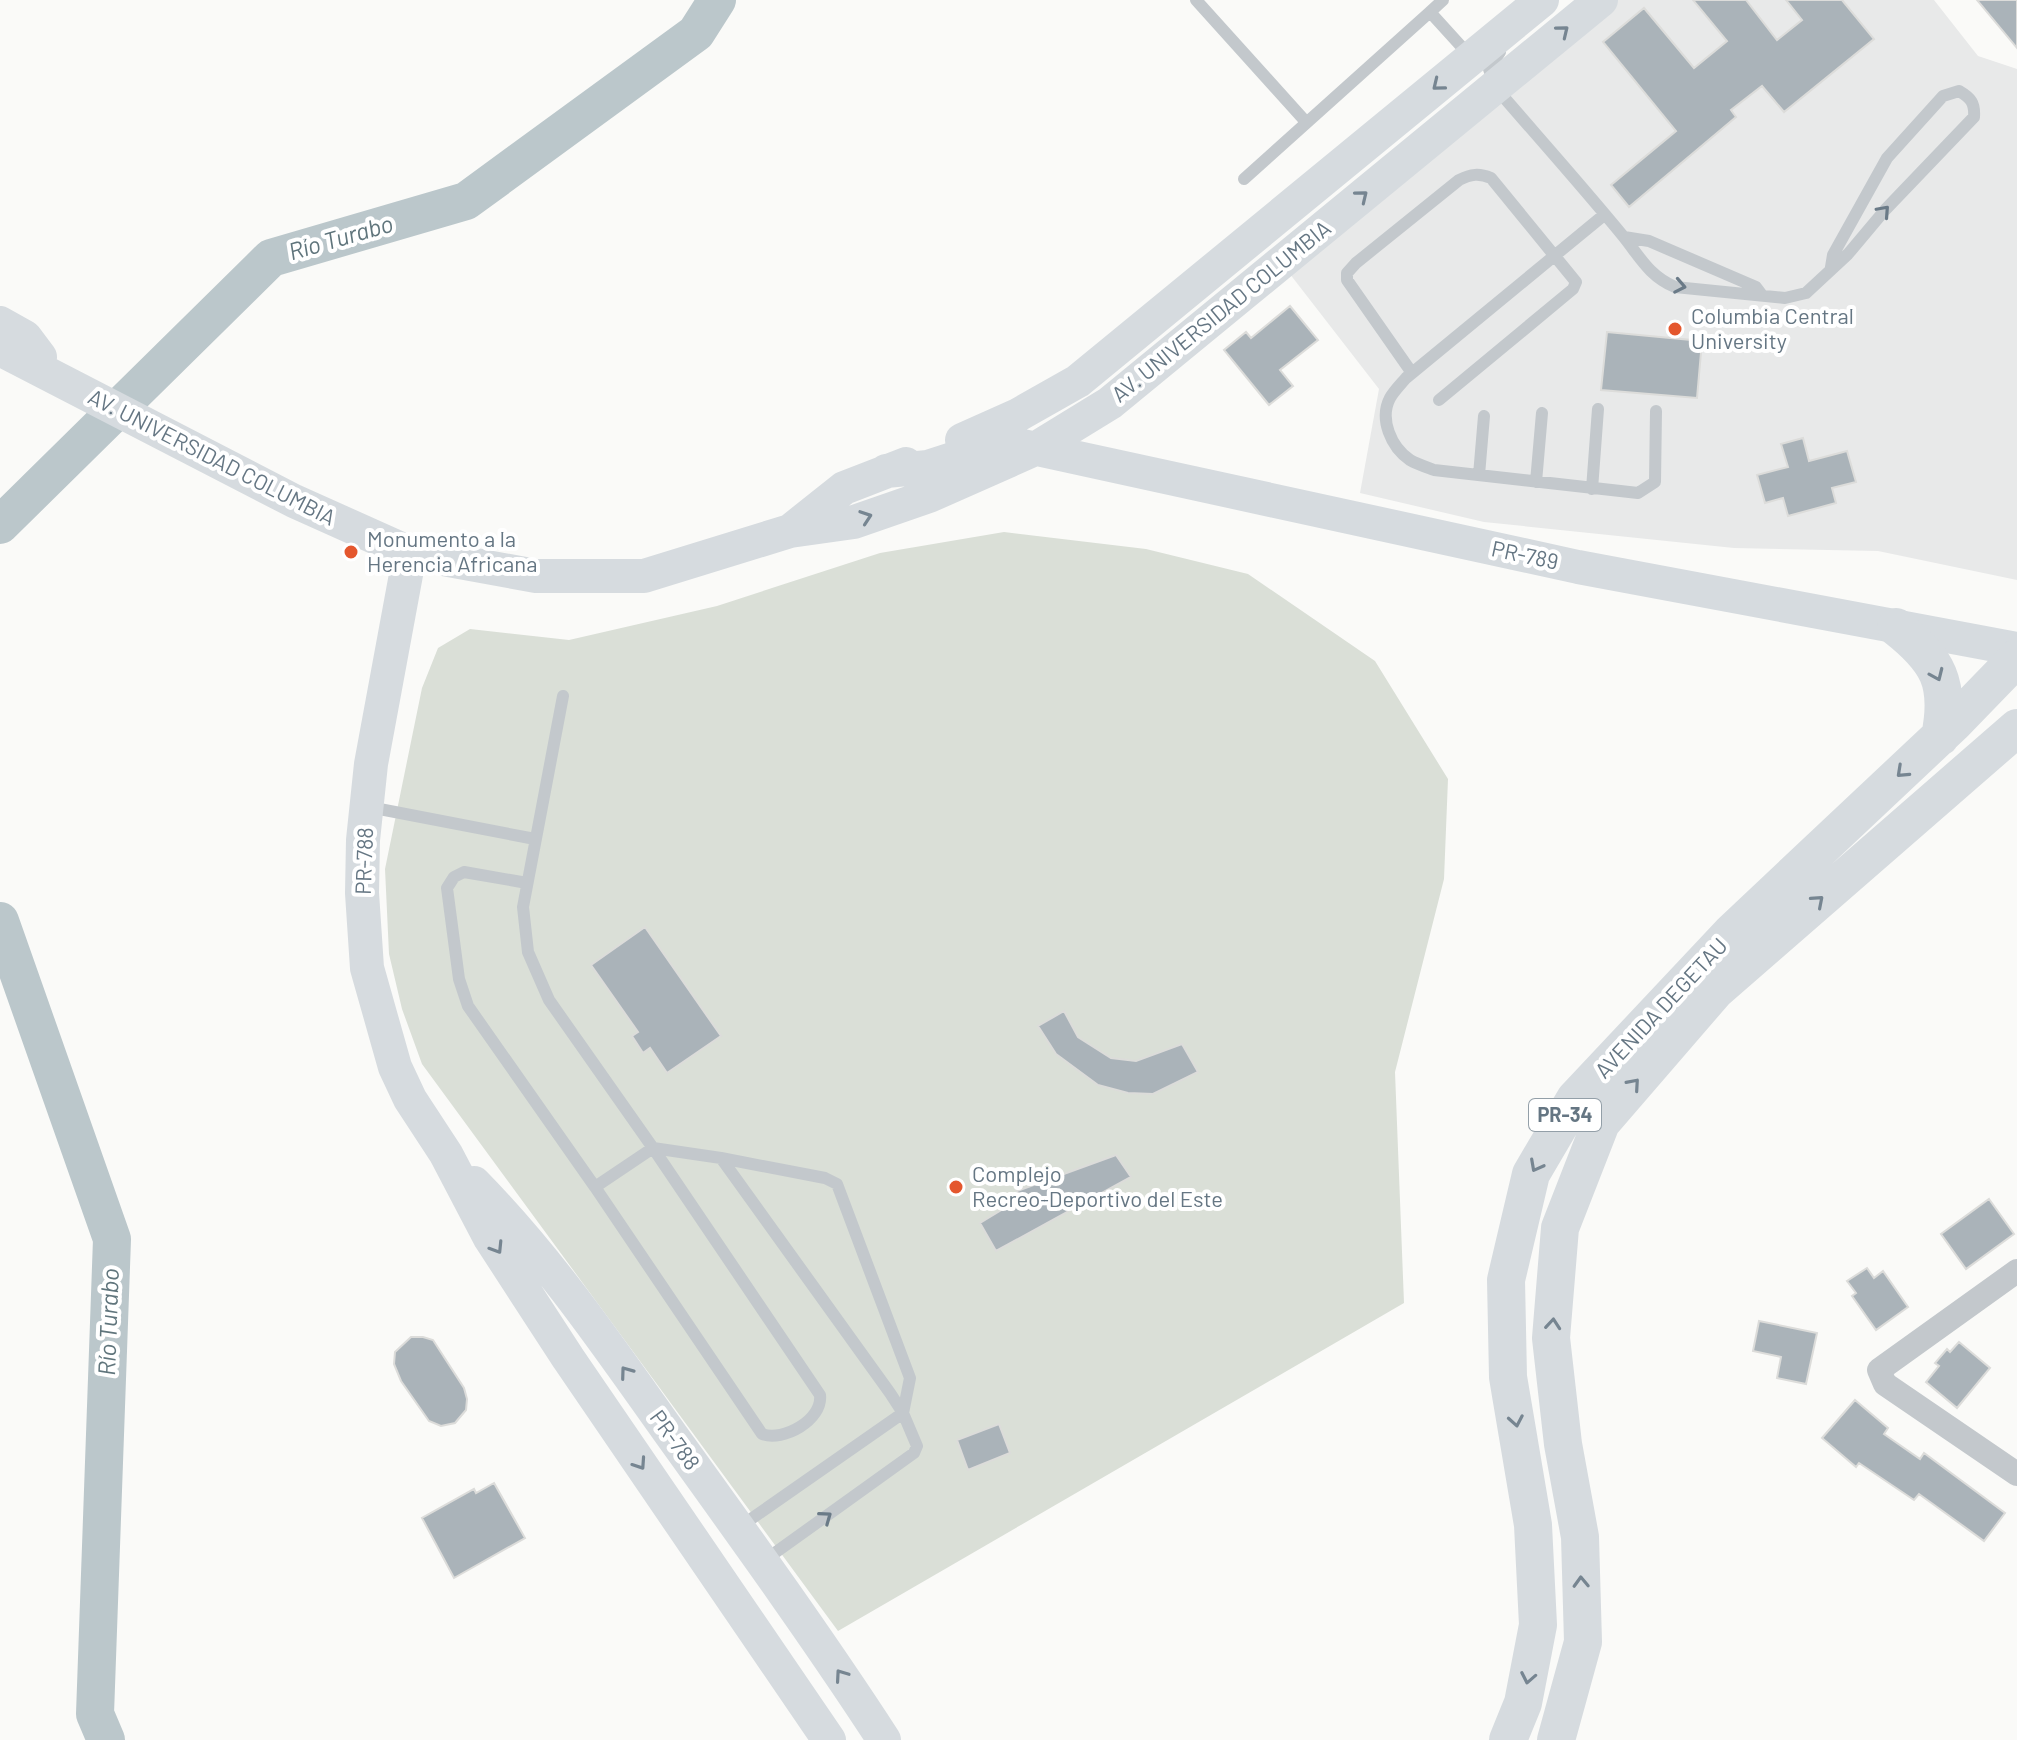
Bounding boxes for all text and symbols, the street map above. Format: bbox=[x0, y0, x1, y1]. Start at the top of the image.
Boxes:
one-way arrow bbox=[1554, 26, 1568, 41]
one-way arrow bbox=[1433, 75, 1447, 90]
one-way arrow bbox=[1353, 191, 1367, 206]
one-way arrow bbox=[1875, 206, 1889, 220]
water label: Río Turabo bbox=[285, 208, 396, 265]
street label: AV. UNIVERSIDAD COLUMBIA bbox=[1106, 214, 1335, 407]
one-way arrow bbox=[1673, 277, 1687, 294]
place label: Columbia Central University bbox=[1691, 302, 1854, 353]
marker: Columbia Central University bbox=[1666, 320, 1684, 338]
street label: AV. UNIVERSIDAD COLUMBIA bbox=[84, 382, 340, 530]
one-way arrow bbox=[859, 511, 873, 527]
place label: Monumento a la Herencia Africana bbox=[367, 525, 537, 576]
street label: PR-789 bbox=[1489, 534, 1561, 574]
marker: Monumento a la Herencia Africana bbox=[342, 543, 360, 561]
one-way arrow bbox=[1927, 666, 1943, 681]
one-way arrow bbox=[1897, 763, 1911, 778]
street label: PR-788 bbox=[349, 827, 377, 895]
one-way arrow bbox=[1809, 896, 1823, 911]
street label: AVENIDA DEGETAU bbox=[1589, 932, 1732, 1083]
one-way arrow bbox=[1624, 1079, 1639, 1093]
road number: PR-34 bbox=[1529, 1099, 1601, 1131]
one-way arrow bbox=[1531, 1158, 1546, 1172]
place label: Complejo Recreo-Deportivo del Este bbox=[972, 1160, 1223, 1211]
marker: Complejo Recreo-Deportivo del Este bbox=[947, 1178, 965, 1196]
one-way arrow bbox=[487, 1239, 502, 1253]
water label: Río Turabo bbox=[91, 1268, 124, 1376]
one-way arrow bbox=[1544, 1317, 1561, 1330]
one-way arrow bbox=[621, 1366, 636, 1380]
street label: PR-788 bbox=[645, 1404, 706, 1474]
one-way arrow bbox=[1506, 1414, 1523, 1428]
one-way arrow bbox=[630, 1456, 645, 1470]
one-way arrow bbox=[817, 1512, 831, 1527]
one-way arrow bbox=[1572, 1575, 1590, 1588]
one-way arrow bbox=[836, 1670, 851, 1684]
one-way arrow bbox=[1520, 1672, 1537, 1685]

